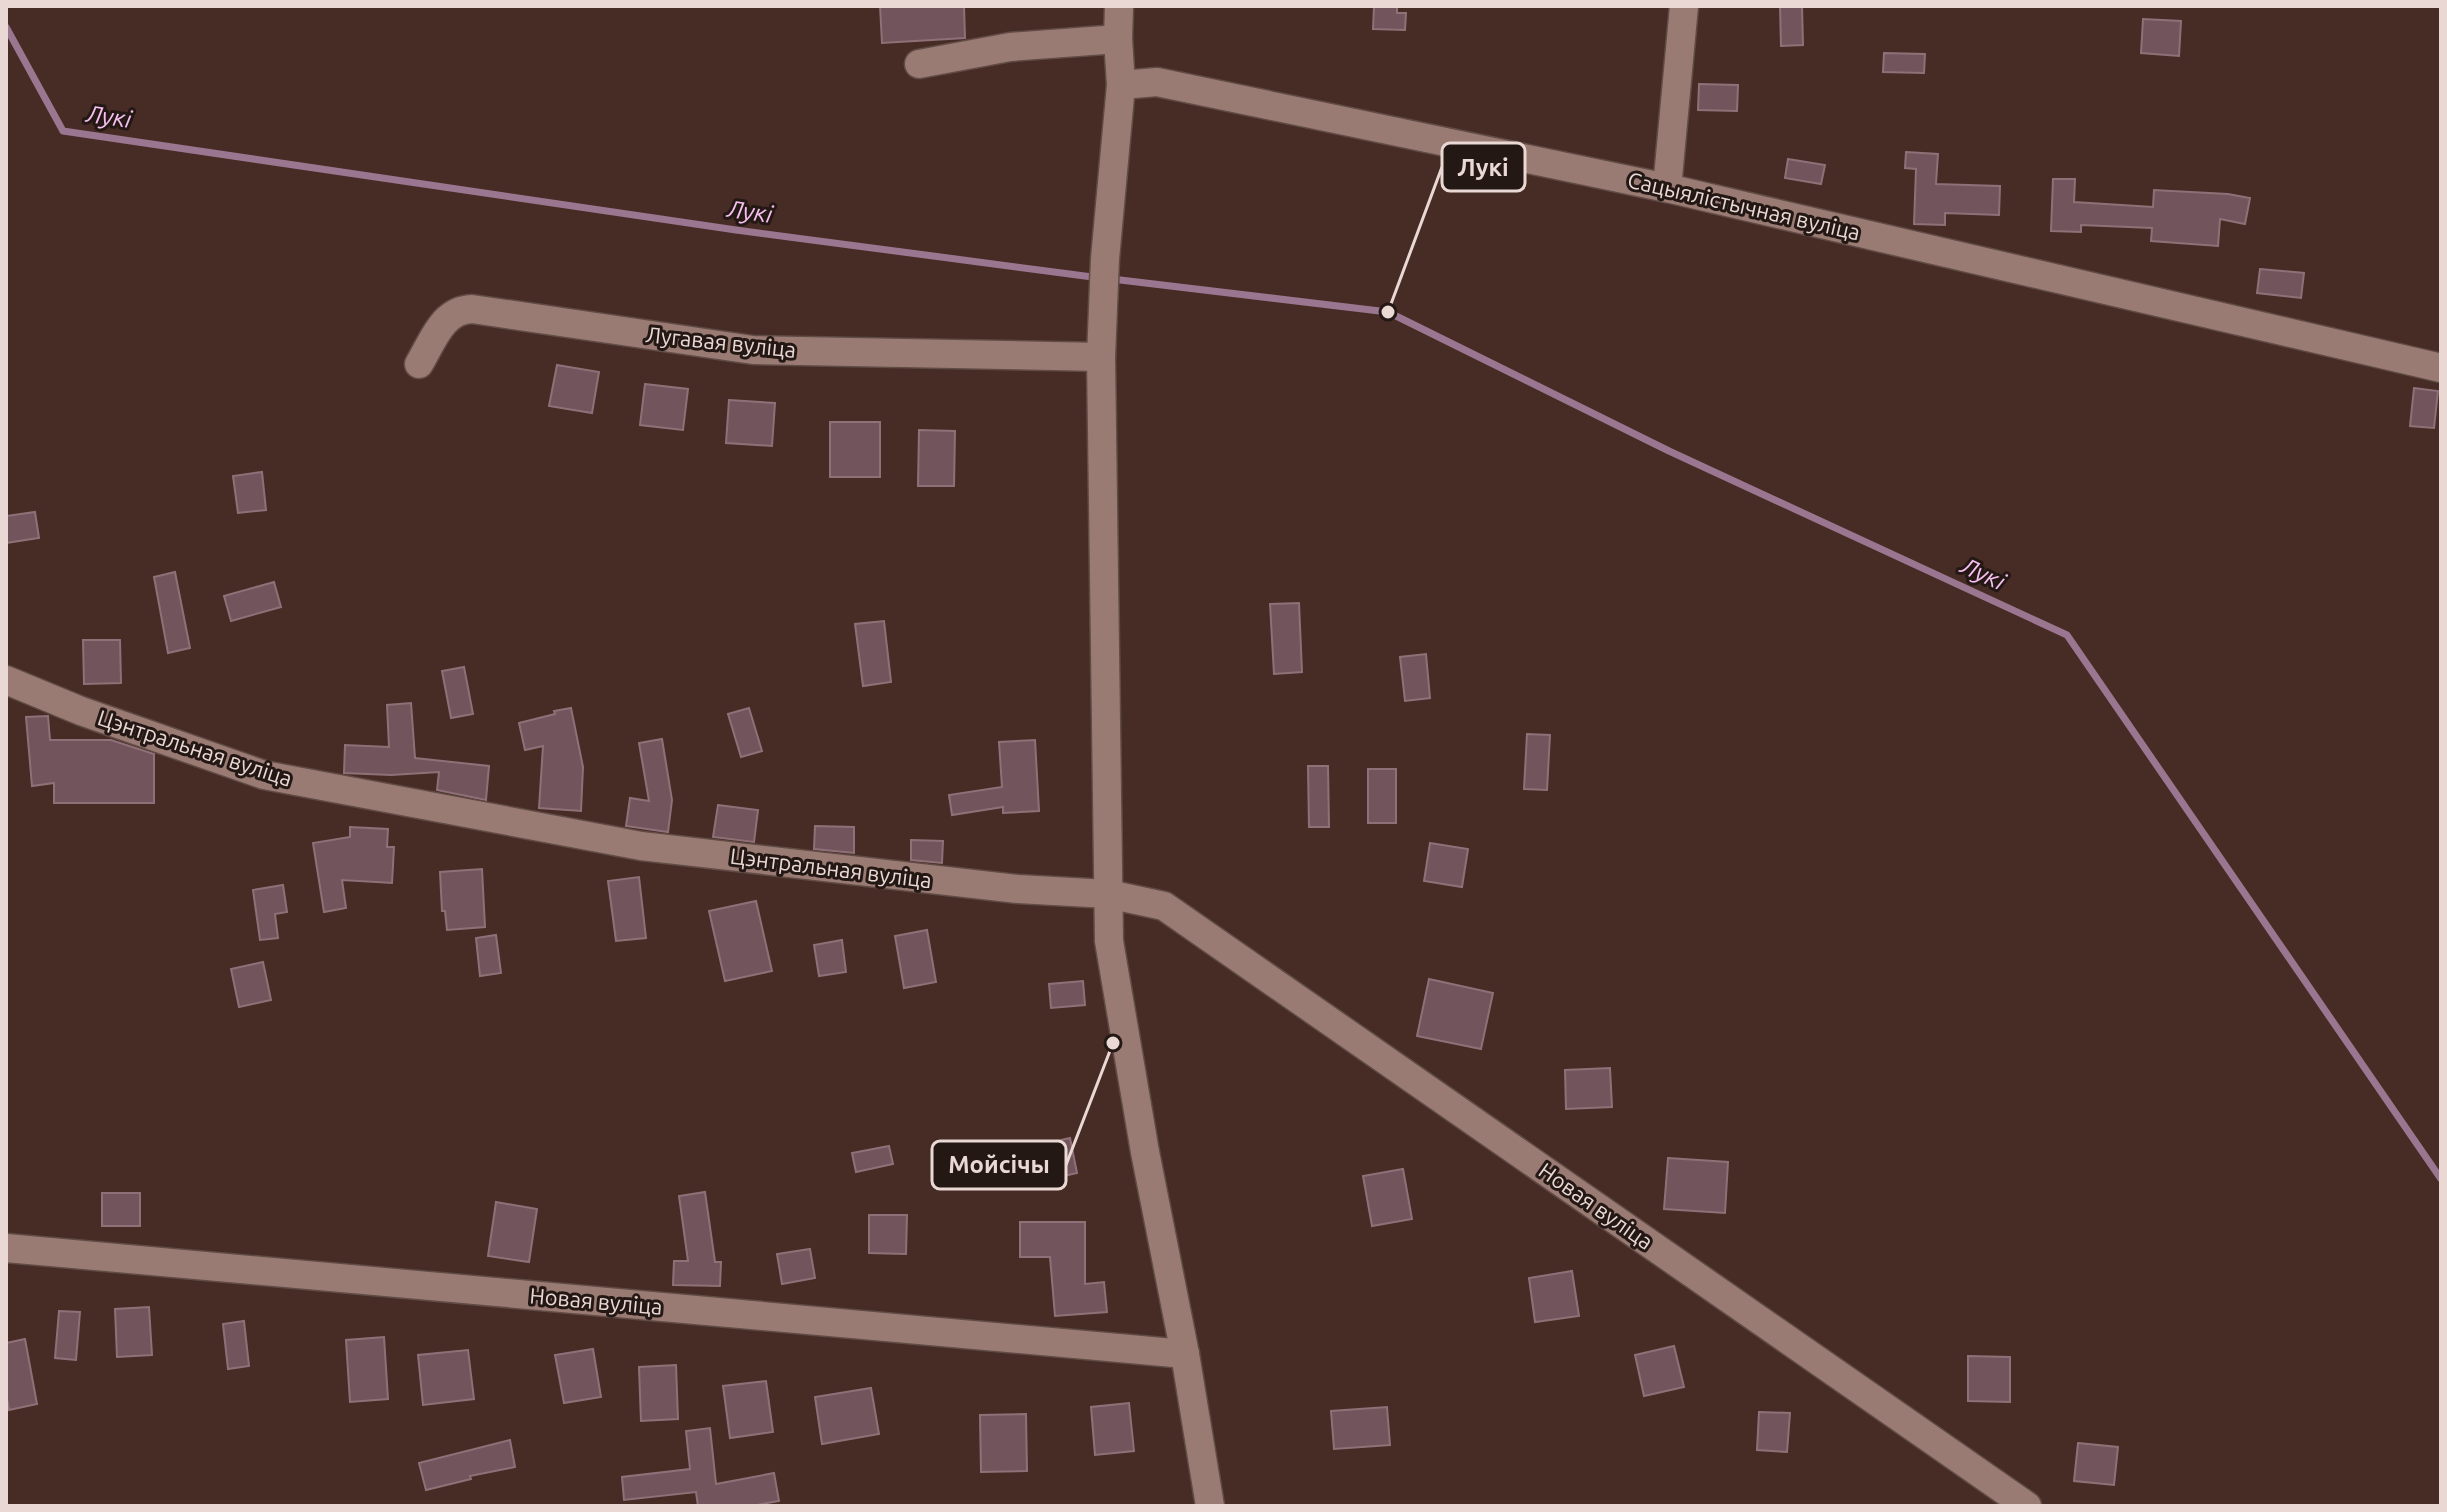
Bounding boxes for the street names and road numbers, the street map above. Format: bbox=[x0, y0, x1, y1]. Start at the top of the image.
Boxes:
street label: Сацыялістычная вуліца bbox=[1625, 167, 1863, 244]
street label: Лугавая вуліца bbox=[645, 321, 797, 362]
street label: Цэнтральная вуліца bbox=[95, 704, 295, 791]
street label: Цэнтральная вуліца bbox=[729, 843, 933, 892]
street label: Новая вуліца bbox=[1535, 1157, 1658, 1254]
street label: Новая вуліца bbox=[529, 1282, 663, 1319]

